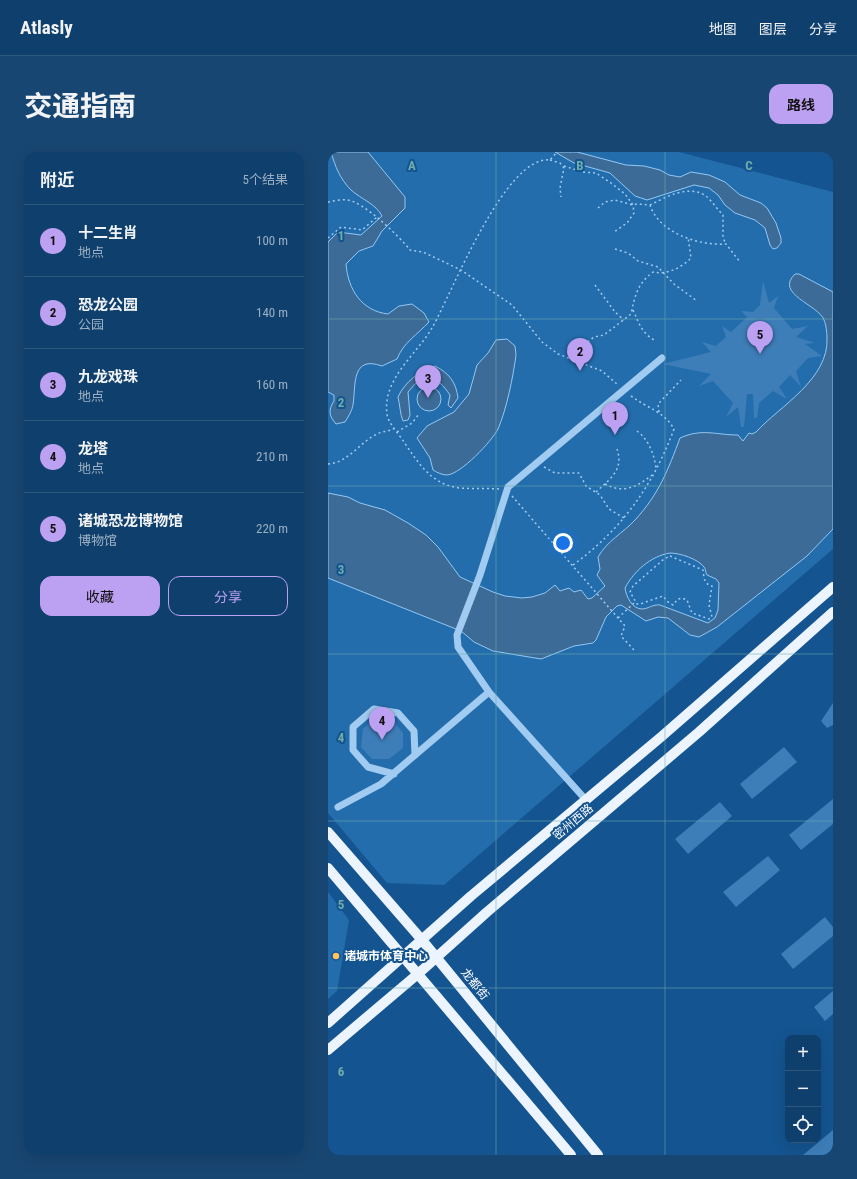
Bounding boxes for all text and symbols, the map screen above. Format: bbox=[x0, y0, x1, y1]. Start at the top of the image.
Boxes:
text: Atlasly bbox=[20, 16, 73, 39]
text: 地图 bbox=[709, 21, 737, 37]
text: 图层 bbox=[759, 21, 787, 37]
text: 分享 bbox=[809, 21, 837, 37]
button: 路线 bbox=[769, 84, 833, 124]
text: 交通指南 bbox=[24, 90, 136, 123]
text: A bbox=[408, 158, 416, 173]
text: B bbox=[576, 158, 584, 173]
text: C bbox=[745, 158, 753, 173]
text: 附近 bbox=[40, 170, 74, 190]
text: 5个结果 bbox=[243, 172, 288, 187]
text: 十二生肖 bbox=[78, 224, 138, 242]
text: 1 bbox=[338, 228, 344, 243]
text: 1 bbox=[50, 233, 56, 248]
text: 100 m bbox=[256, 233, 288, 248]
text: 地点 bbox=[78, 245, 104, 260]
text: 恐龙公园 bbox=[78, 296, 138, 314]
text: 2 bbox=[50, 305, 56, 320]
text: 140 m bbox=[256, 305, 288, 320]
text: 公园 bbox=[78, 317, 104, 332]
pin: 5 bbox=[747, 321, 773, 354]
pin: 2 bbox=[567, 338, 593, 371]
pin: 3 bbox=[415, 365, 441, 398]
text: 九龙戏珠 bbox=[78, 368, 138, 386]
text: 3 bbox=[50, 377, 56, 392]
text: 160 m bbox=[256, 377, 288, 392]
text: 地点 bbox=[78, 389, 104, 404]
text: 2 bbox=[338, 395, 345, 410]
pin: 1 bbox=[602, 402, 628, 435]
text: 龙塔 bbox=[78, 440, 108, 458]
text: 4 bbox=[50, 449, 56, 464]
text: 210 m bbox=[256, 449, 288, 464]
text: 地点 bbox=[78, 461, 104, 476]
text: 诸城恐龙博物馆 bbox=[78, 512, 183, 530]
text: 5 bbox=[50, 521, 56, 536]
text: 220 m bbox=[256, 521, 288, 536]
text: 博物馆 bbox=[78, 533, 117, 548]
your location bbox=[553, 533, 573, 553]
text: 3 bbox=[338, 562, 344, 577]
button: 收藏 bbox=[40, 576, 160, 616]
button: 分享 bbox=[168, 576, 288, 616]
pin: 4 bbox=[369, 707, 395, 740]
text: 4 bbox=[338, 730, 345, 745]
street label: 密州西路 bbox=[550, 801, 596, 843]
text: 5 bbox=[338, 897, 345, 912]
place label: 诸城市体育中心 bbox=[344, 949, 428, 963]
marker: 诸城市体育中心 bbox=[331, 951, 341, 961]
street label: 龙都街 bbox=[458, 966, 492, 1002]
map controls bbox=[785, 1035, 821, 1143]
button: + bbox=[785, 1035, 821, 1071]
text: 6 bbox=[338, 1064, 345, 1079]
button: − bbox=[785, 1071, 821, 1107]
button: locate bbox=[785, 1107, 821, 1143]

